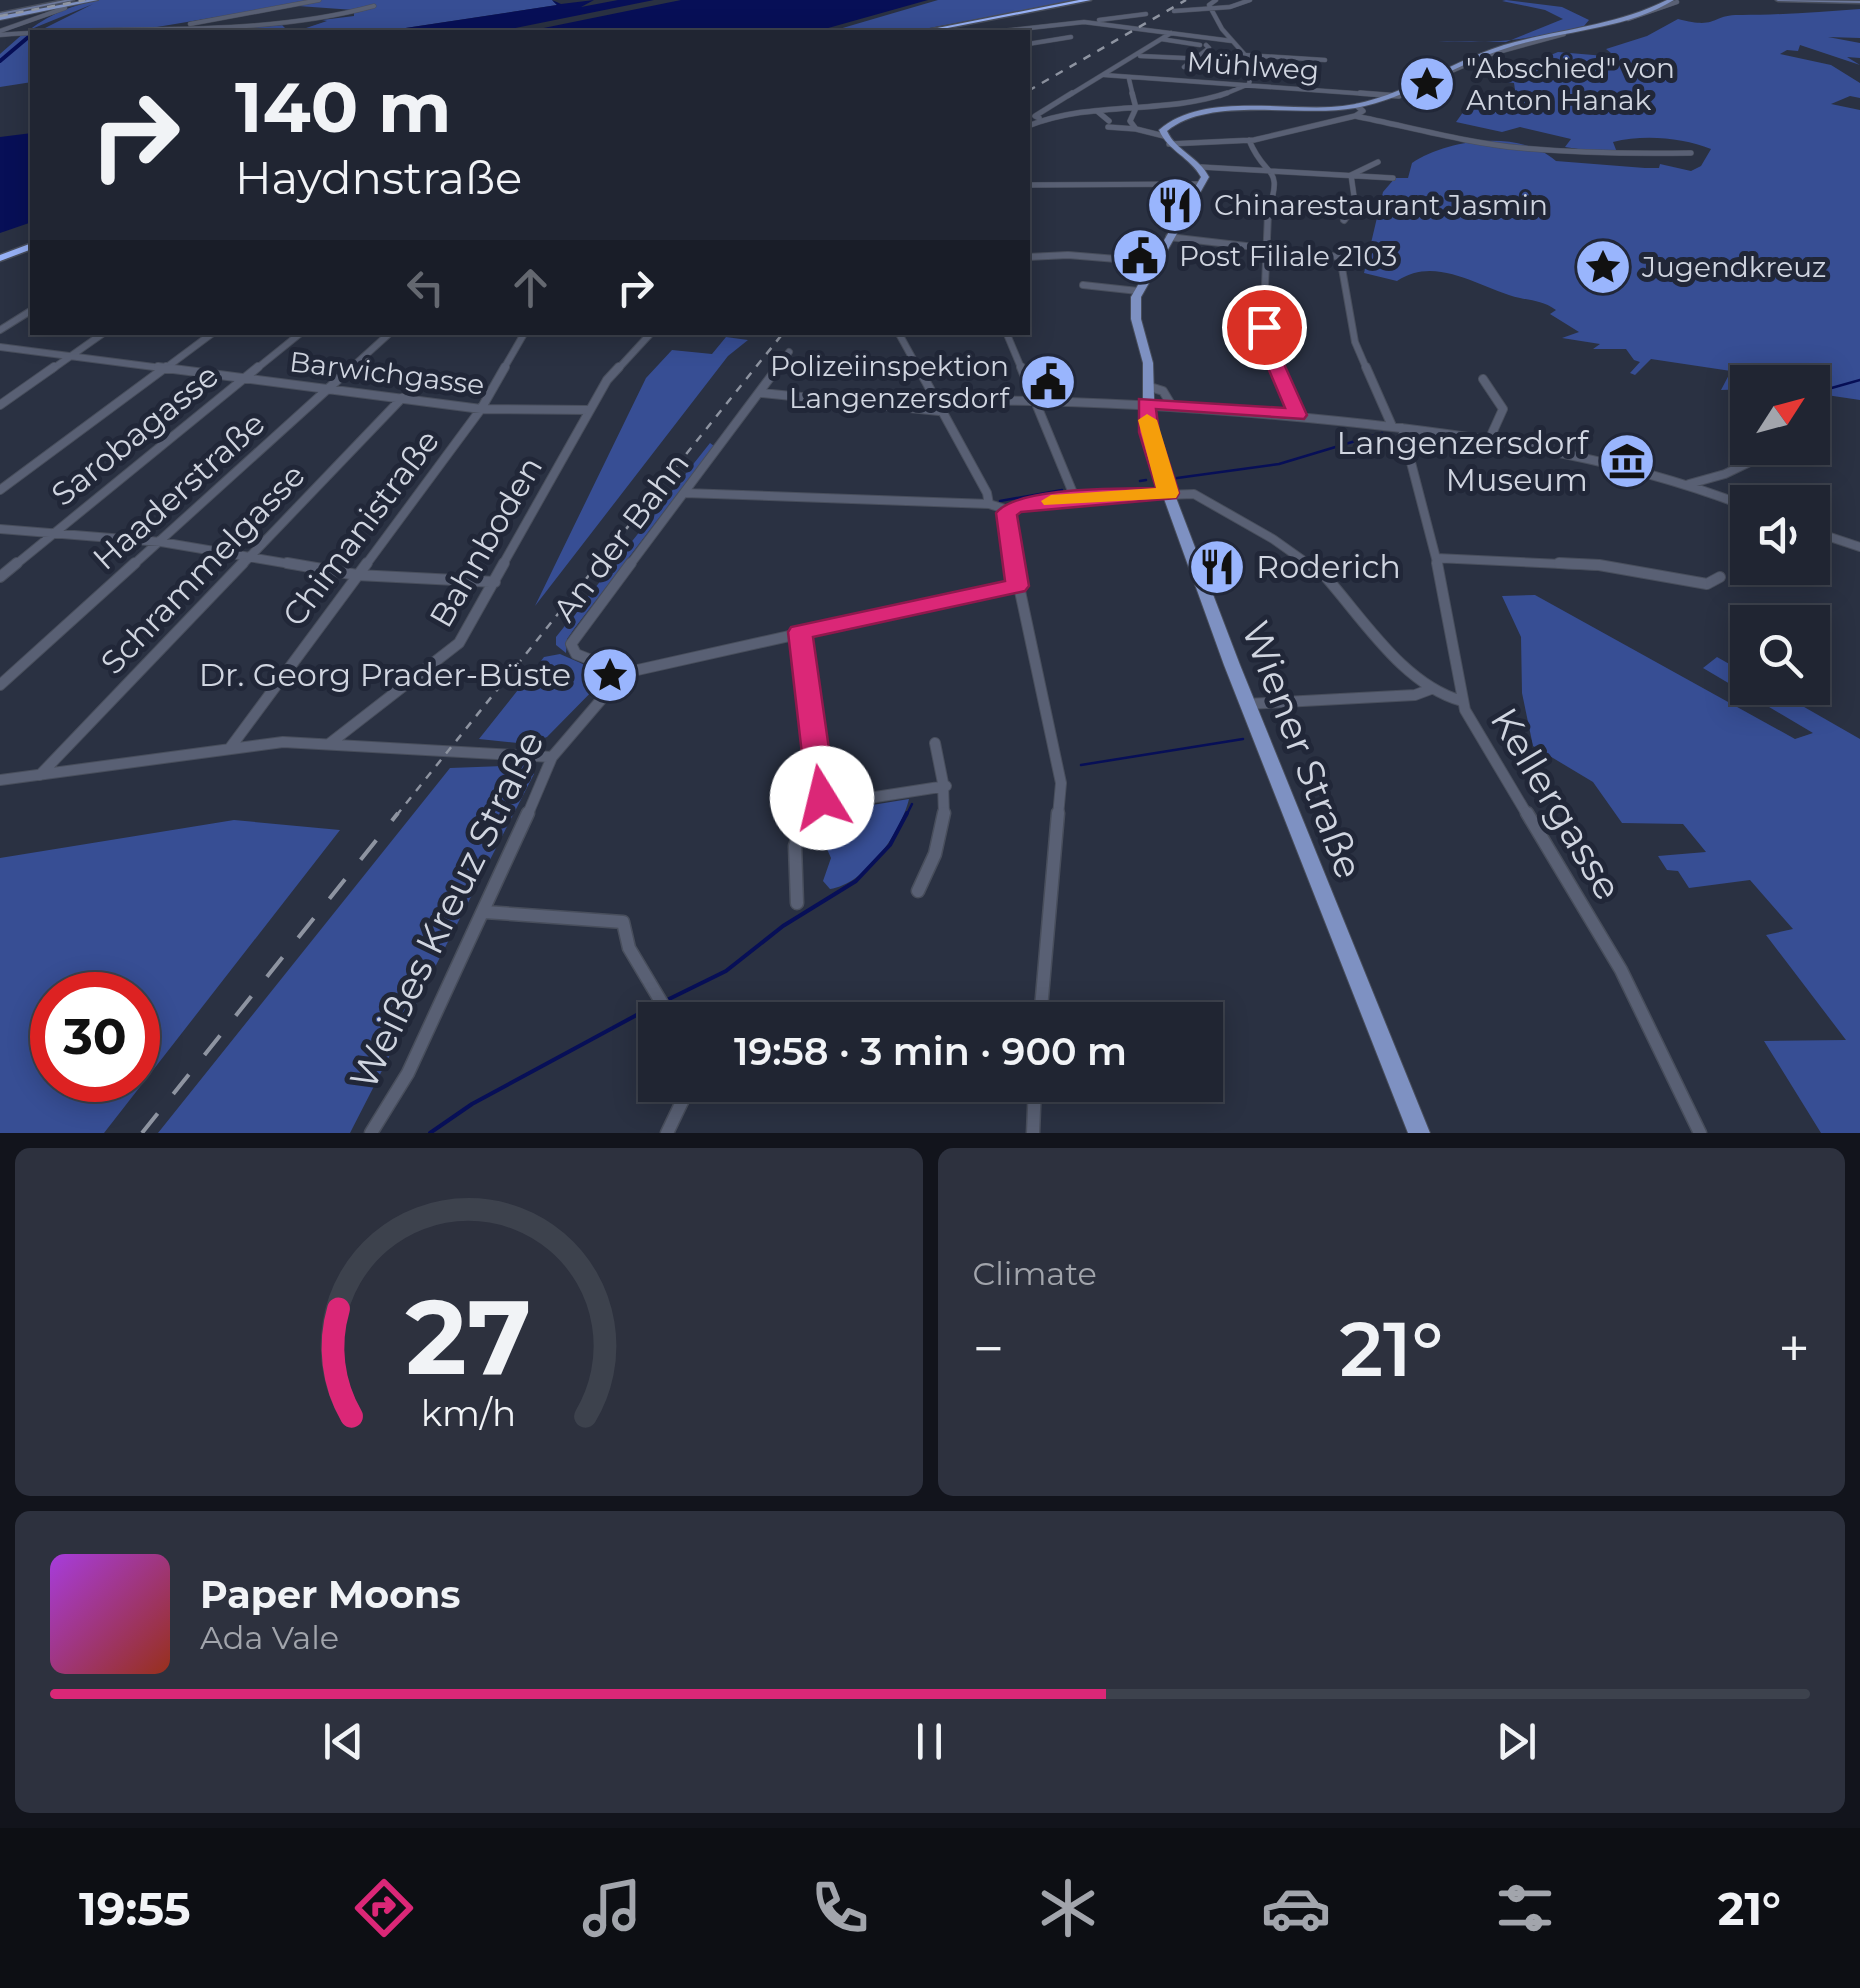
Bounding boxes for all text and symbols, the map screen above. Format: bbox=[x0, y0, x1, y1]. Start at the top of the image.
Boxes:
street label: Mühlweg bbox=[1186, 44, 1320, 88]
place label: "Abschied" von Anton Hanak bbox=[1466, 51, 1675, 117]
place icon: "Abschied" von Anton Hanak bbox=[1397, 54, 1457, 114]
text: 140 m bbox=[235, 64, 451, 150]
icon: right bbox=[70, 70, 200, 200]
text: Haydnstraße bbox=[235, 150, 522, 205]
restaurant icon: Chinarestaurant Jasmin bbox=[1145, 175, 1205, 235]
place label: Chinarestaurant Jasmin bbox=[1214, 188, 1548, 222]
public building icon: Post Filiale 2103 bbox=[1110, 226, 1170, 286]
place icon: Jugendkreuz bbox=[1573, 237, 1633, 297]
place label: Post Filiale 2103 bbox=[1179, 239, 1397, 273]
place label: Jugendkreuz bbox=[1641, 250, 1826, 284]
icon: left bbox=[398, 260, 453, 315]
icon: ahead bbox=[503, 260, 558, 315]
icon: right bbox=[608, 260, 663, 315]
pin bbox=[1222, 285, 1307, 370]
icon: arrive bbox=[1237, 300, 1292, 355]
street label: Barwichgasse bbox=[288, 344, 486, 402]
place label: Polizeiinspektion Langenzersdorf bbox=[770, 349, 1011, 415]
public building icon: Polizeiinspektion Langenzersdorf bbox=[1018, 352, 1078, 412]
street label: Sarobagasse bbox=[44, 356, 226, 514]
north arrow bbox=[1730, 365, 1830, 465]
map controls bbox=[1730, 365, 1830, 705]
street label: Haaderstraße bbox=[85, 403, 272, 578]
street label: Chimanistraße bbox=[274, 422, 447, 634]
place label: Langenzersdorf Museum bbox=[1337, 423, 1589, 499]
museum icon: Langenzersdorf Museum bbox=[1597, 431, 1657, 491]
street label: An der Bahn bbox=[544, 445, 697, 629]
street label: Bahnboden bbox=[421, 449, 550, 634]
street label: Schrammelgasse bbox=[93, 456, 313, 682]
button: sound bbox=[1730, 485, 1830, 585]
restaurant icon: Roderich bbox=[1187, 537, 1247, 597]
place label: Roderich bbox=[1256, 547, 1401, 586]
button: search bbox=[1730, 605, 1830, 705]
street label: Wiener Straße bbox=[1232, 615, 1373, 885]
place icon: Dr. Georg Prader-Büste bbox=[580, 645, 640, 705]
place label: Dr. Georg Prader-Büste bbox=[199, 655, 571, 694]
street label: Kellergasse bbox=[1481, 699, 1632, 908]
street label: Weißes Kreuz Straße bbox=[339, 723, 554, 1097]
position arrow bbox=[770, 746, 874, 850]
speed limit sign: 30 bbox=[30, 972, 160, 1102]
text: 19:58 · 3 min · 900 m bbox=[734, 1028, 1127, 1075]
text: Climate bbox=[973, 1254, 1097, 1293]
text: 27 bbox=[406, 1273, 532, 1400]
text: 21° bbox=[1339, 1303, 1443, 1395]
text: − bbox=[973, 1315, 1004, 1382]
text: + bbox=[1778, 1315, 1810, 1382]
text: km/h bbox=[421, 1391, 516, 1435]
text: Paper Moons bbox=[200, 1571, 461, 1618]
text: Ada Vale bbox=[200, 1618, 339, 1657]
icon: previous bbox=[316, 1714, 371, 1769]
icon: pause bbox=[902, 1714, 957, 1769]
icon: next bbox=[1489, 1714, 1544, 1769]
icon: directions bbox=[349, 1873, 419, 1943]
icon: music bbox=[577, 1873, 647, 1943]
icon: phone bbox=[805, 1873, 875, 1943]
icon: climate bbox=[1033, 1873, 1103, 1943]
icon: car bbox=[1261, 1873, 1331, 1943]
icon: filters bbox=[1490, 1873, 1560, 1943]
text: 19:55 bbox=[79, 1881, 191, 1936]
text: 21° bbox=[1718, 1881, 1781, 1936]

